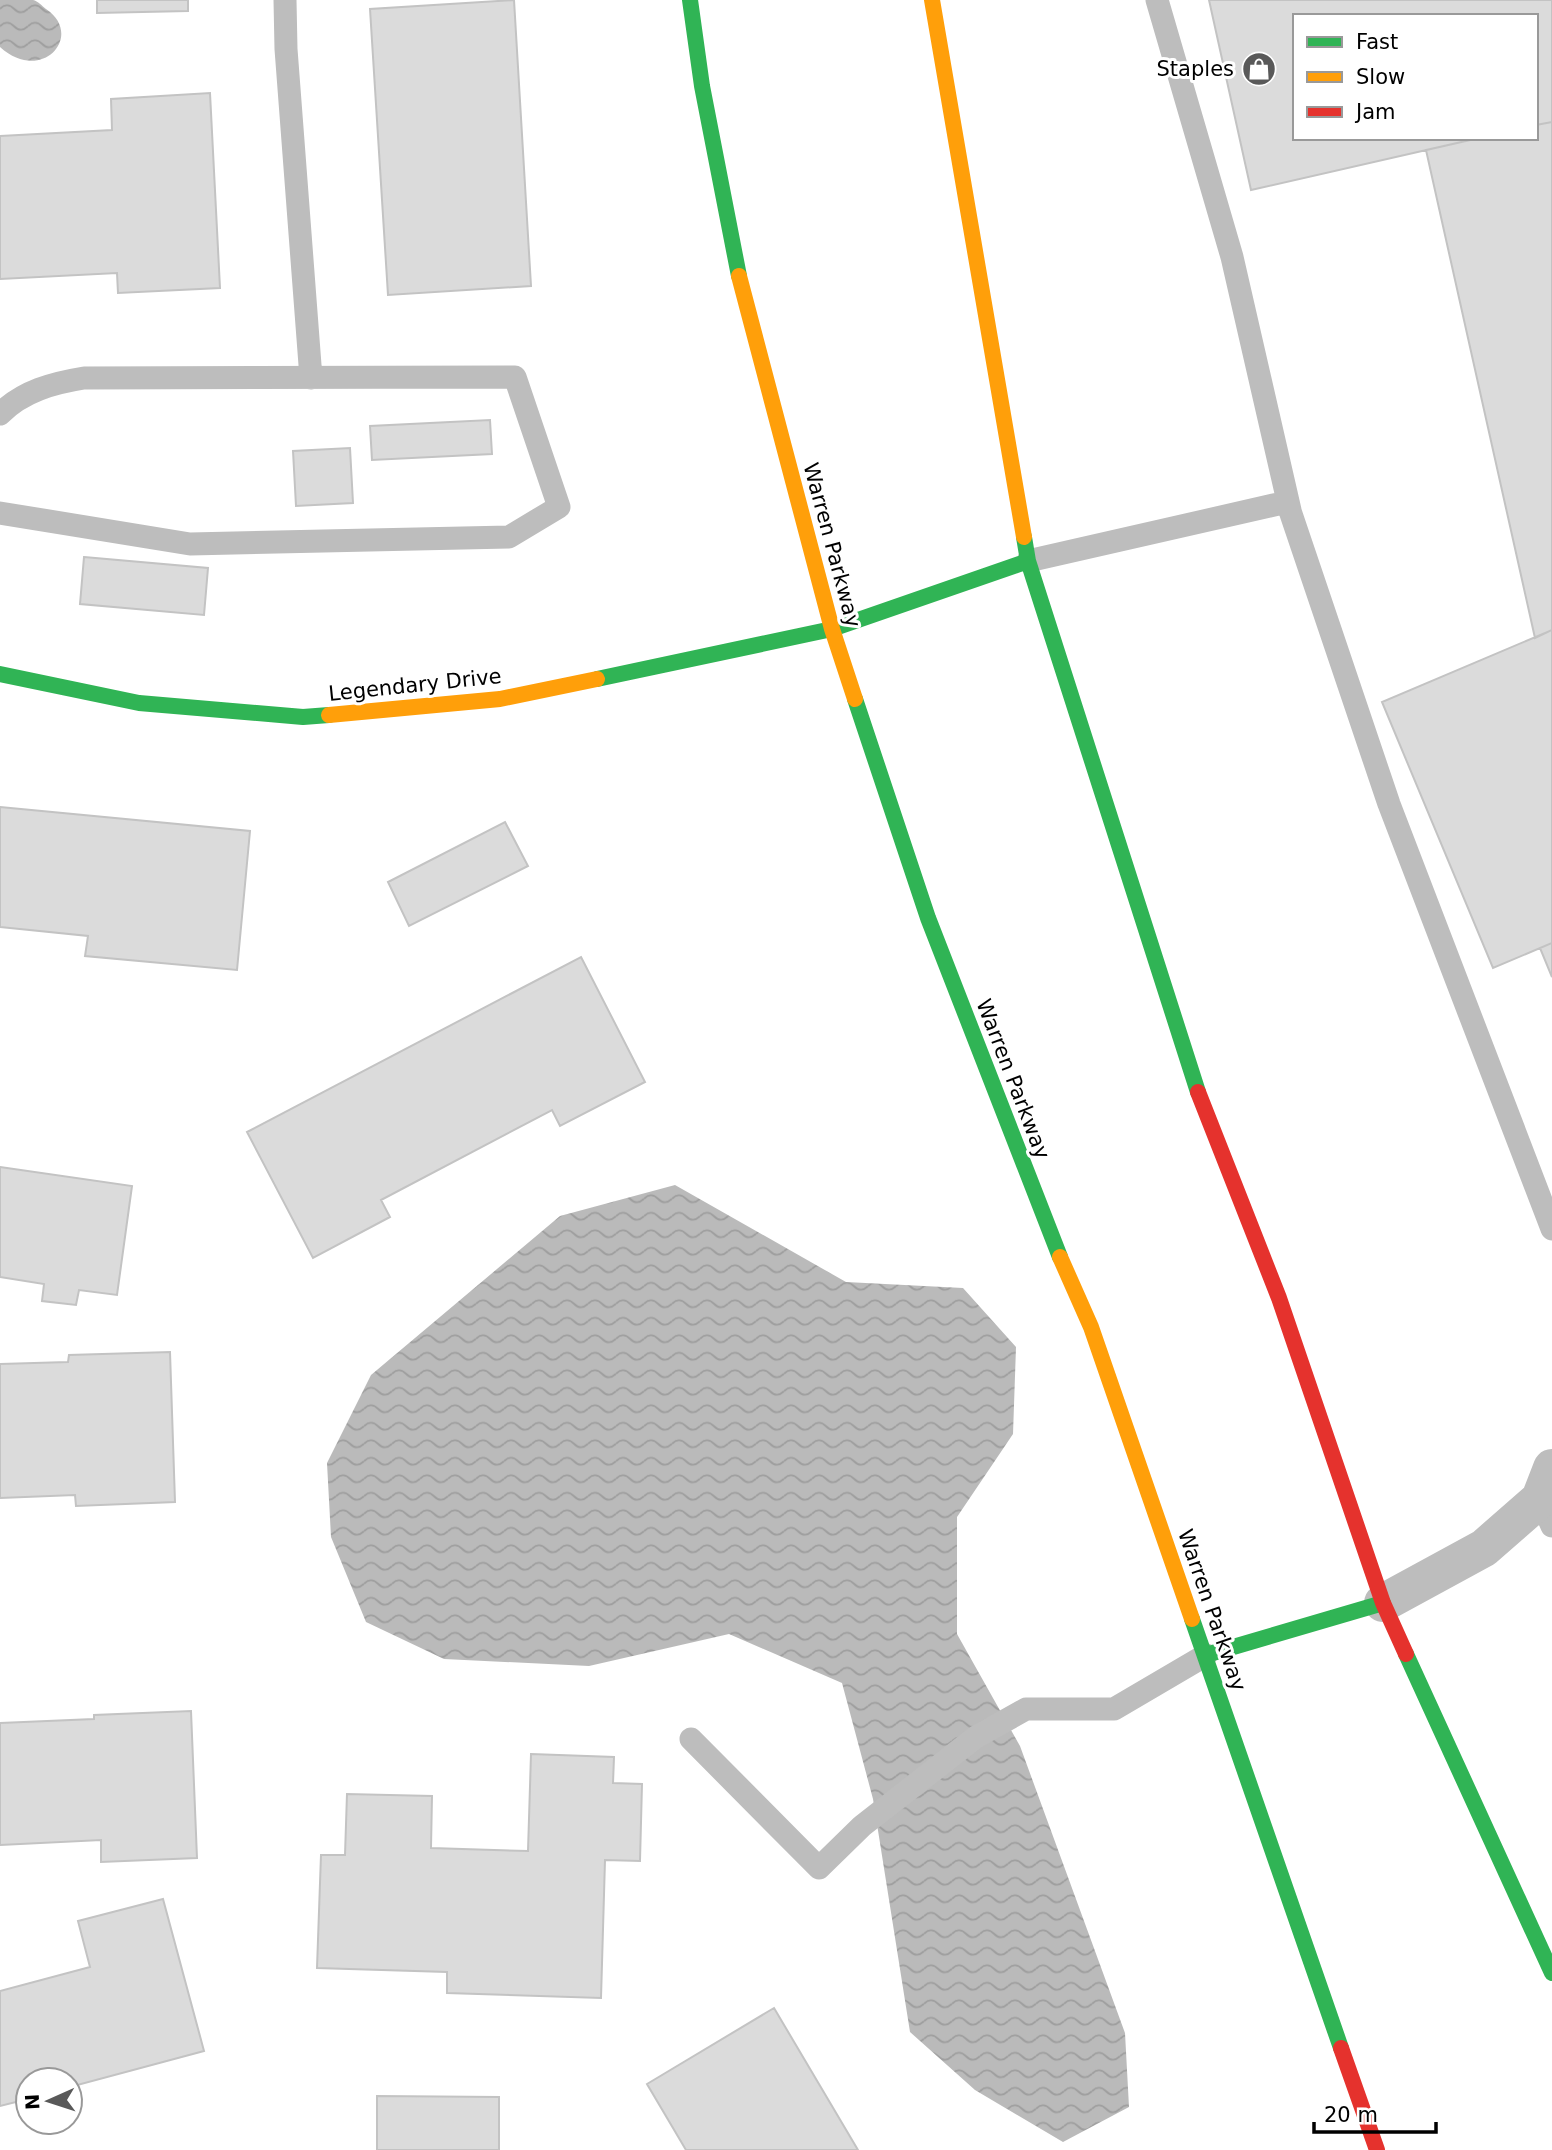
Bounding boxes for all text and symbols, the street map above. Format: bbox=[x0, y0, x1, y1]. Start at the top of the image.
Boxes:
legend bbox=[1293, 14, 1538, 140]
text: Fast bbox=[1356, 30, 1398, 54]
shop icon: Staples bbox=[1240, 50, 1278, 88]
place label: Staples bbox=[1157, 57, 1234, 81]
text: Slow bbox=[1356, 65, 1405, 89]
text: Jam bbox=[1354, 100, 1396, 124]
street label: Warren Parkway bbox=[798, 460, 866, 630]
street label: Legendary Drive bbox=[327, 664, 503, 706]
street label: Warren Parkway bbox=[971, 996, 1055, 1162]
street label: Warren Parkway bbox=[1173, 1526, 1251, 1694]
north arrow bbox=[14, 2066, 84, 2136]
scale bar bbox=[1314, 2090, 1436, 2134]
text: N bbox=[21, 2093, 43, 2110]
text: 20 m bbox=[1324, 2103, 1378, 2127]

